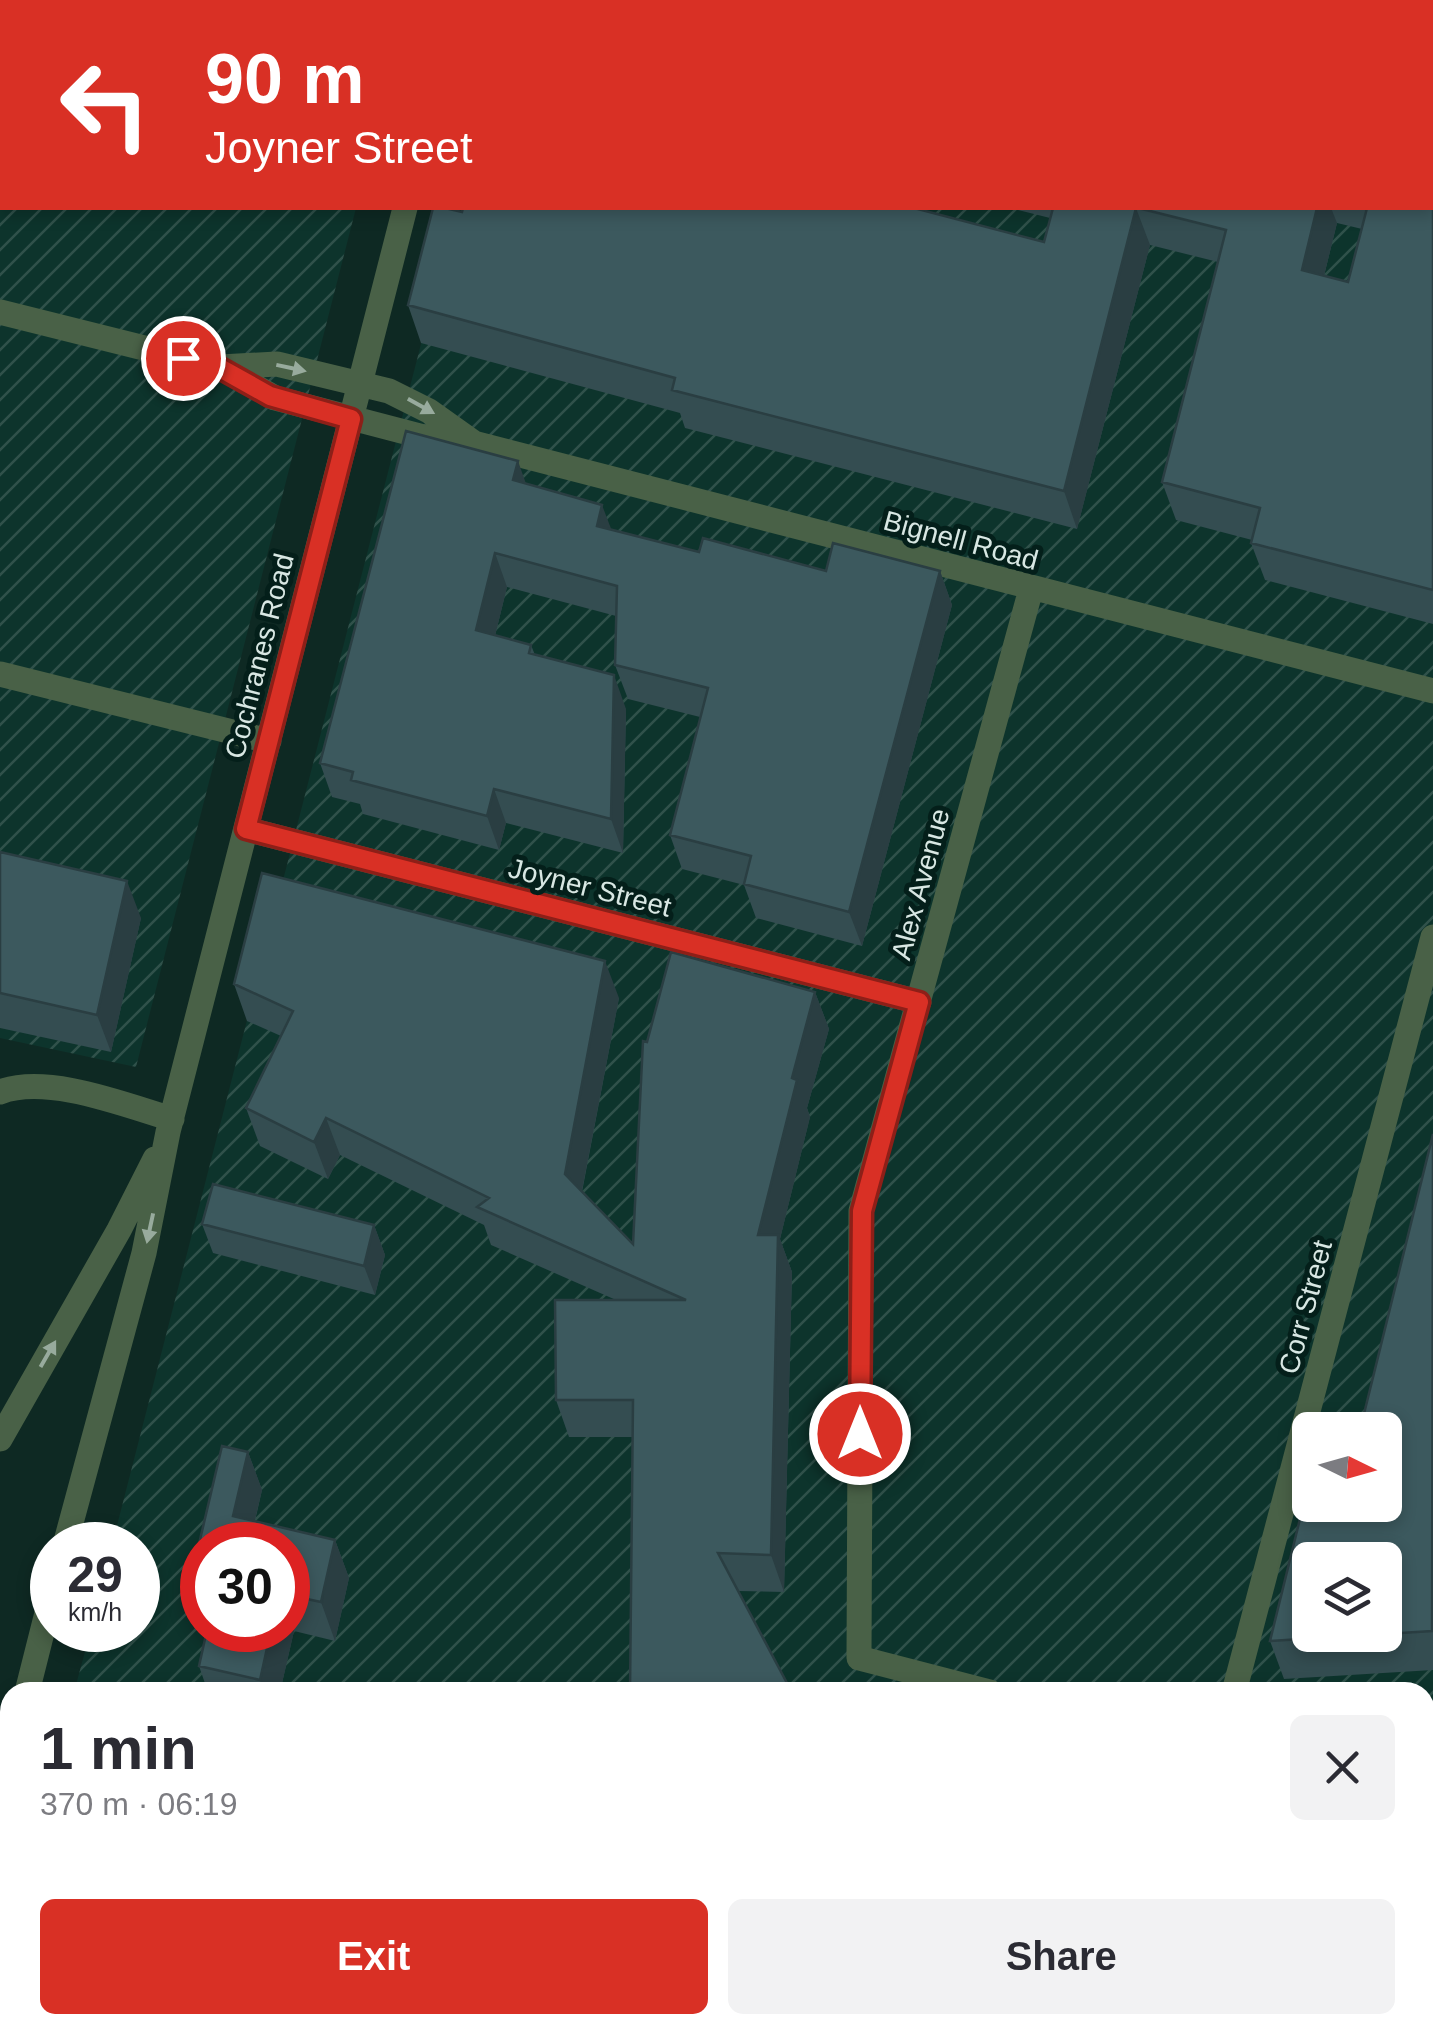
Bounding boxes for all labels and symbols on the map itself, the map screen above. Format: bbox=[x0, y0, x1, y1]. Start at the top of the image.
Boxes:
pin bbox=[141, 316, 226, 401]
one-way arrow bbox=[275, 361, 306, 376]
one-way arrow bbox=[406, 398, 435, 415]
street label: Bignell Road bbox=[880, 505, 1042, 576]
street label: Cochranes Road bbox=[219, 550, 300, 762]
street label: Alex Avenue bbox=[885, 805, 956, 963]
street label: Joyner Street bbox=[505, 852, 675, 923]
one-way arrow bbox=[141, 1213, 157, 1244]
street label: Corr Street bbox=[1273, 1237, 1338, 1377]
one-way arrow bbox=[39, 1340, 56, 1368]
position arrow bbox=[808, 1382, 912, 1486]
north arrow bbox=[1292, 1412, 1402, 1522]
speed limit sign: 30 bbox=[180, 1522, 310, 1652]

